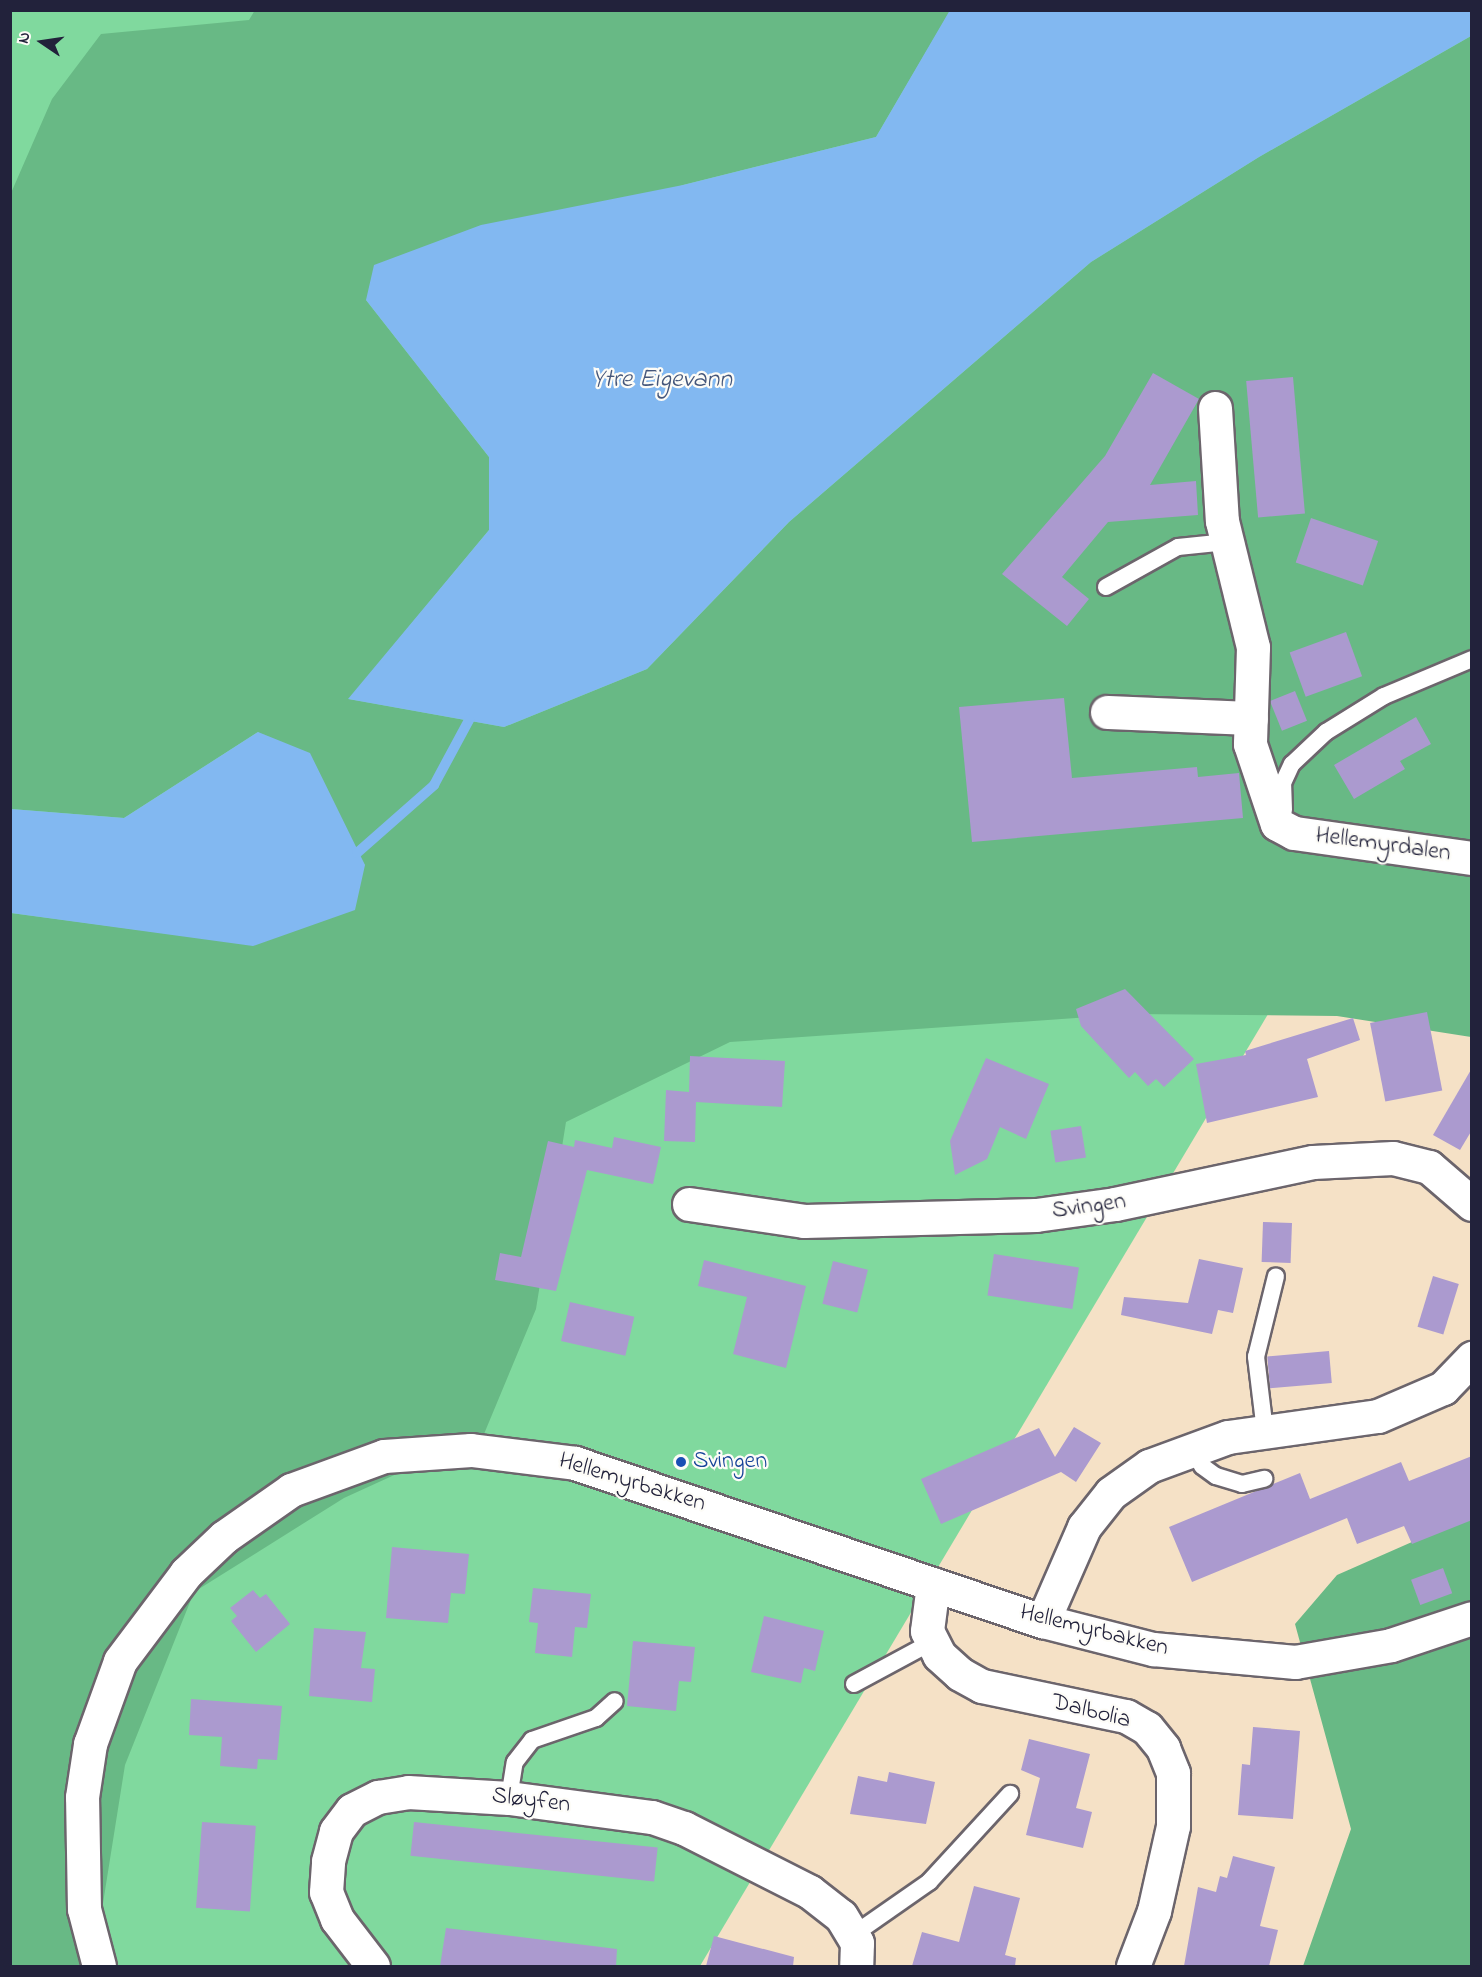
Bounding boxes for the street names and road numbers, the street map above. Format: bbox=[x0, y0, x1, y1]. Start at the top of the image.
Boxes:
street label: Hellemyrdalen bbox=[1314, 821, 1452, 869]
street label: Svingen bbox=[1050, 1188, 1128, 1226]
street label: Hellemyrbakken bbox=[555, 1447, 709, 1519]
street label: Hellemyrbakken bbox=[1017, 1599, 1171, 1663]
street label: Dalbolia bbox=[1049, 1688, 1133, 1736]
street label: Sløyfen bbox=[490, 1782, 572, 1820]

